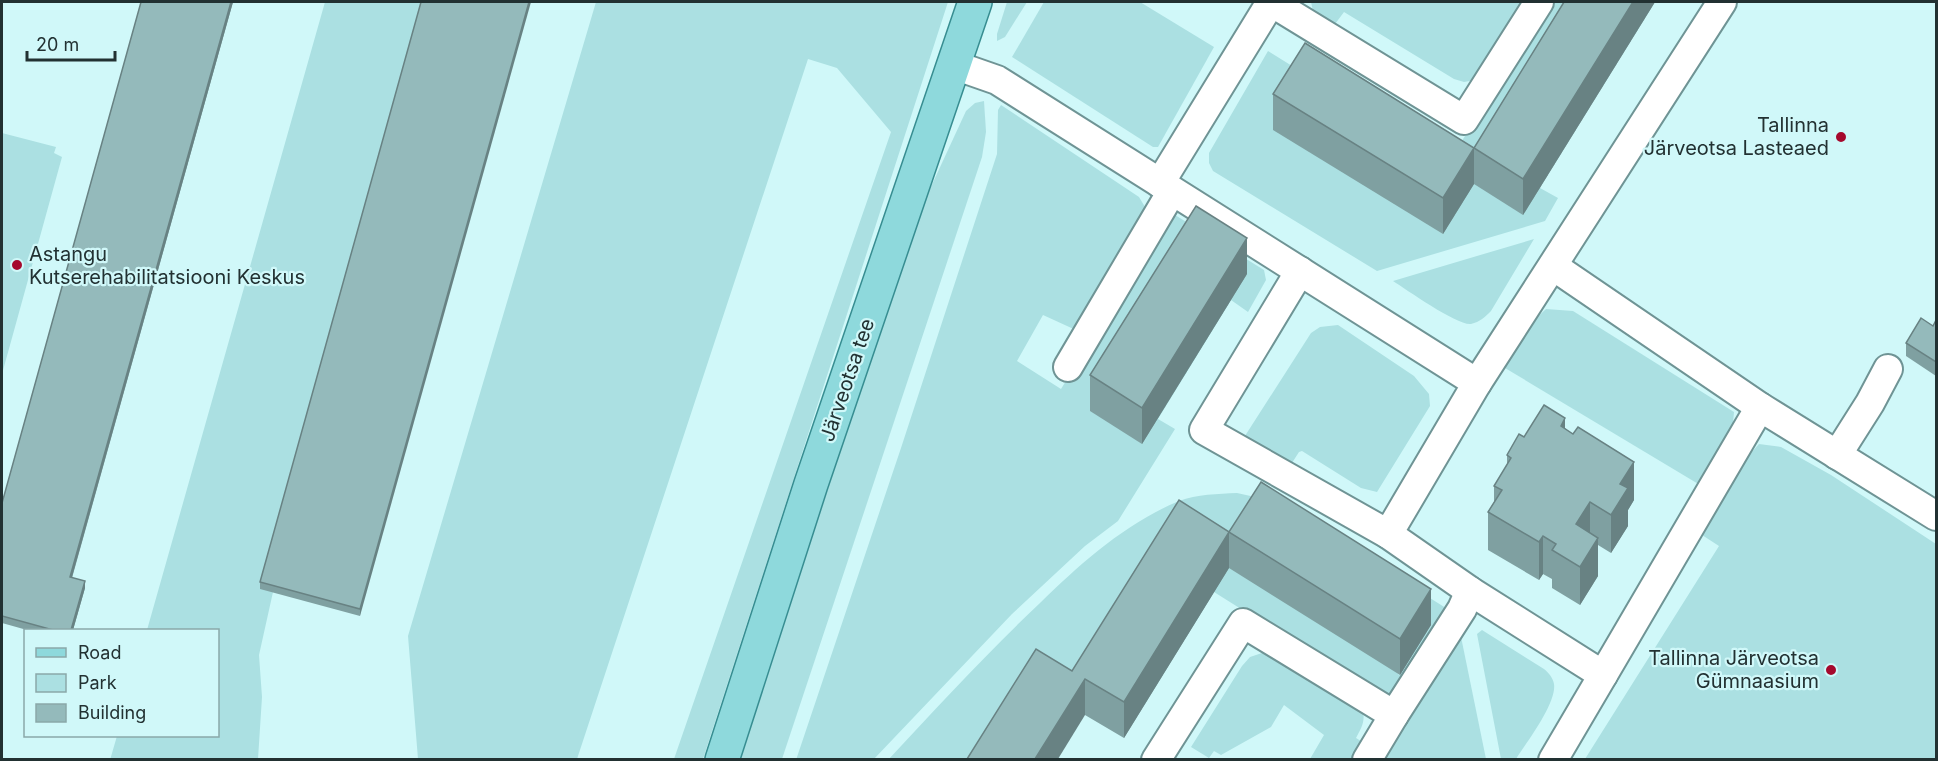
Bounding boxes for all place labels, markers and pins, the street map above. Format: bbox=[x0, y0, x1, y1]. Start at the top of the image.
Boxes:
place label: Tallinna Järveotsa Lasteaed bbox=[1644, 113, 1829, 160]
marker: Tallinna Järveotsa Lasteaed bbox=[1834, 130, 1848, 144]
place label: Astangu Kutserehabilitatsiooni Keskus bbox=[29, 242, 305, 289]
marker: Astangu Kutserehabilitatsiooni Keskus bbox=[10, 258, 24, 272]
place label: Tallinna Järveotsa Gümnaasium bbox=[1648, 646, 1819, 693]
marker: Tallinna Järveotsa Gümnaasium bbox=[1824, 663, 1838, 677]

